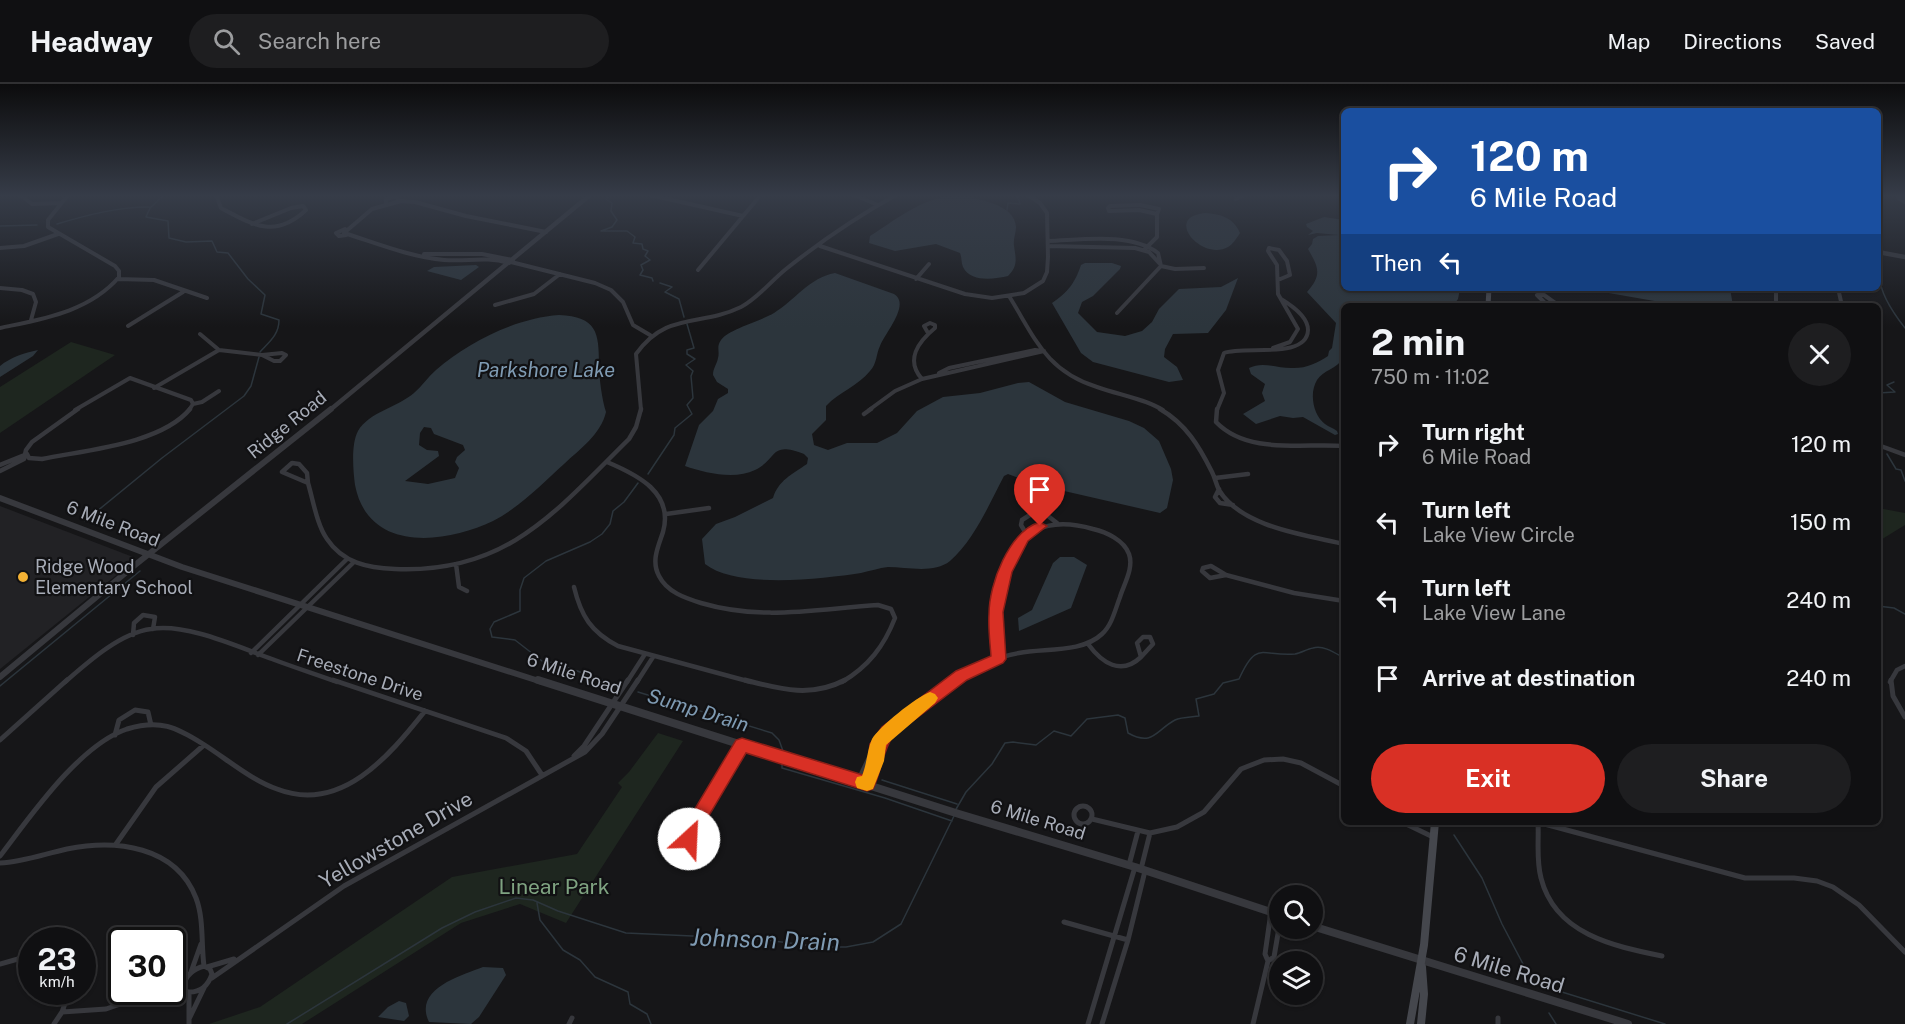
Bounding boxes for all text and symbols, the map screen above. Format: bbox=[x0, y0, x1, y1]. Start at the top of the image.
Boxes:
search box bbox=[189, 14, 609, 68]
text: Headway bbox=[30, 25, 153, 58]
icon: search bbox=[210, 25, 243, 58]
text: Search here bbox=[258, 28, 381, 54]
text: Map bbox=[1608, 29, 1650, 54]
text: Directions bbox=[1683, 29, 1782, 54]
text: Saved bbox=[1815, 29, 1875, 54]
text: 120 m bbox=[1470, 131, 1589, 180]
icon: right bbox=[1371, 132, 1449, 210]
text: 6 Mile Road bbox=[1470, 181, 1617, 213]
icon: left bbox=[1434, 246, 1467, 279]
text: Then bbox=[1371, 250, 1422, 276]
text: 2 min bbox=[1371, 321, 1465, 363]
button: close bbox=[1788, 323, 1851, 386]
water label: Parkshore Lake bbox=[477, 358, 615, 382]
text: 750 m · 11:02 bbox=[1371, 365, 1489, 389]
street label: Ridge Road bbox=[243, 386, 330, 463]
text: Turn right bbox=[1422, 419, 1525, 445]
icon: right bbox=[1371, 428, 1404, 461]
text: 120 m bbox=[1791, 431, 1851, 457]
text: 6 Mile Road bbox=[1422, 445, 1531, 469]
pin bbox=[1014, 464, 1065, 526]
icon: arrive bbox=[1023, 473, 1056, 506]
street label: 6 Mile Road bbox=[64, 496, 163, 551]
text: Turn left bbox=[1422, 497, 1511, 523]
icon: left bbox=[1371, 506, 1404, 539]
text: 150 m bbox=[1790, 509, 1851, 535]
text: Lake View Circle bbox=[1422, 523, 1575, 547]
place label: Ridge Wood Elementary School bbox=[35, 556, 193, 598]
marker: Ridge Wood Elementary School bbox=[16, 570, 30, 584]
text: Turn left bbox=[1422, 575, 1511, 601]
icon: left bbox=[1371, 584, 1404, 617]
text: 240 m bbox=[1786, 587, 1851, 613]
text: Lake View Lane bbox=[1422, 601, 1566, 625]
street label: Freestone Drive bbox=[294, 644, 426, 705]
street label: 6 Mile Road bbox=[524, 648, 624, 699]
icon: arrive bbox=[1371, 662, 1404, 695]
text: Arrive at destination bbox=[1422, 665, 1635, 691]
text: 240 m bbox=[1786, 665, 1851, 691]
water label: Sump Drain bbox=[644, 683, 752, 737]
button: Exit bbox=[1371, 744, 1605, 813]
button: Share bbox=[1617, 744, 1851, 813]
street label: Yellowstone Drive bbox=[315, 786, 477, 894]
street label: 6 Mile Road bbox=[988, 795, 1088, 844]
position arrow bbox=[657, 807, 721, 871]
park label: Linear Park bbox=[498, 874, 610, 899]
map controls bbox=[1269, 885, 1323, 1005]
button: search bbox=[1269, 885, 1323, 939]
water label: Johnson Drain bbox=[690, 922, 840, 956]
speed limit sign: 30 bbox=[108, 927, 186, 1005]
text: 23 bbox=[37, 941, 77, 977]
street label: 6 Mile Road bbox=[1451, 941, 1568, 998]
button: layers bbox=[1269, 951, 1323, 1005]
text: km/h bbox=[39, 973, 75, 990]

